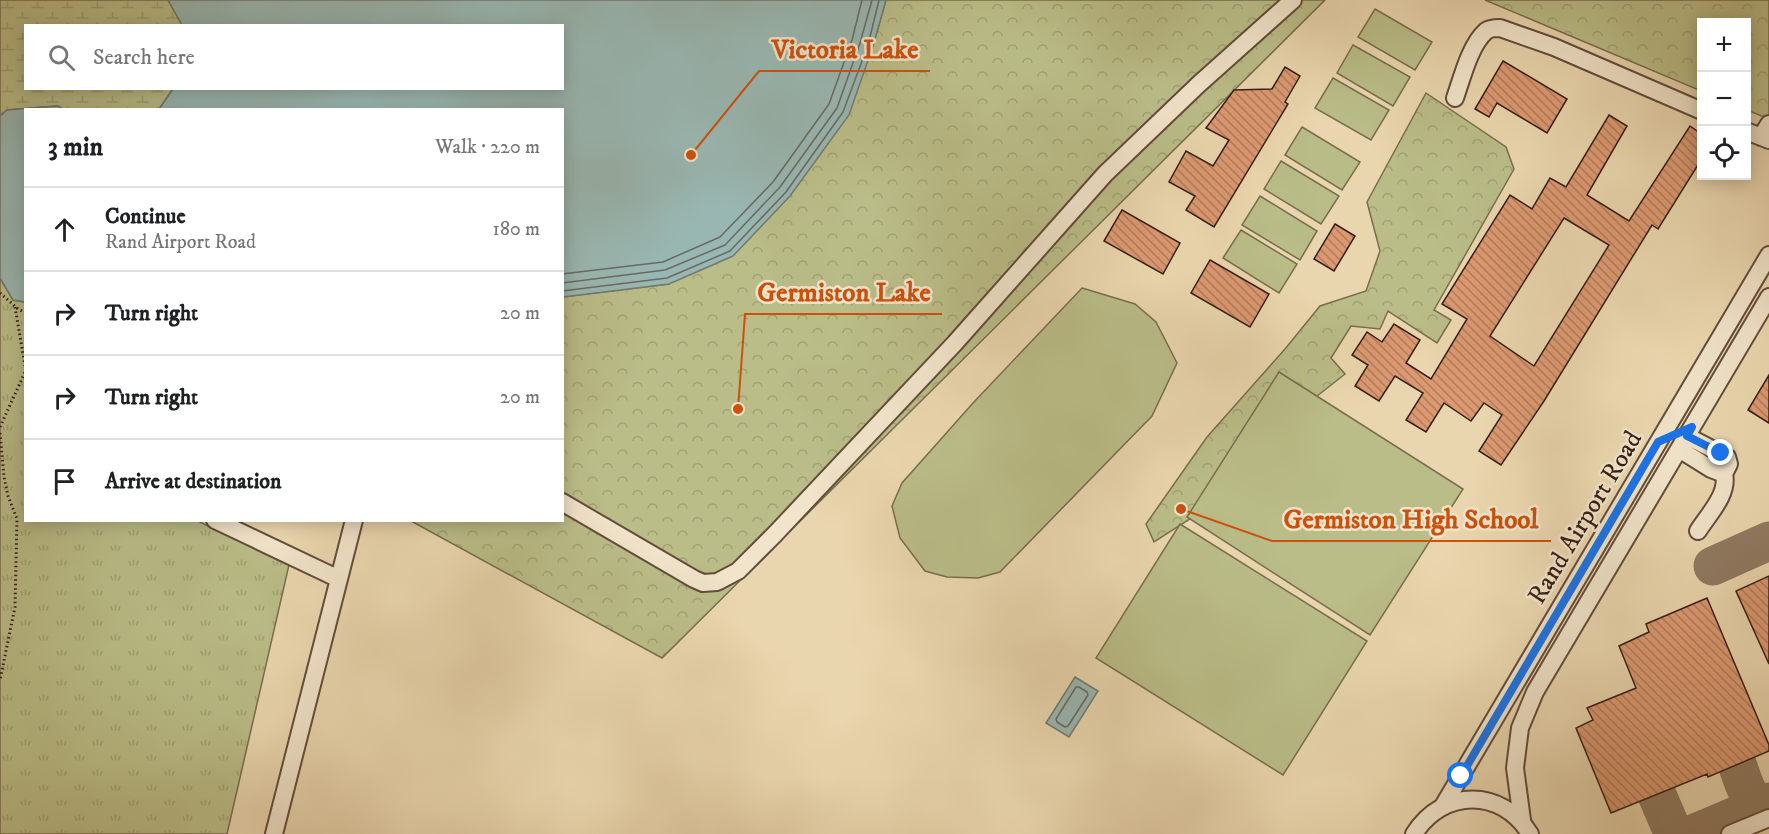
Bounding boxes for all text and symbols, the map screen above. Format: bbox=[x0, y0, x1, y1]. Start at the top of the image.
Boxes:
map controls bbox=[1697, 18, 1751, 180]
button: + bbox=[1697, 18, 1751, 72]
search box bbox=[24, 24, 564, 90]
callout: Victoria Lake bbox=[759, 26, 930, 71]
text: Victoria Lake bbox=[771, 33, 918, 67]
icon: search bbox=[45, 41, 78, 74]
text: Search here bbox=[93, 44, 195, 71]
button: − bbox=[1697, 72, 1751, 126]
button: locate bbox=[1697, 126, 1751, 180]
text: 3 min bbox=[48, 131, 103, 164]
text: Walk · 220 m bbox=[435, 135, 540, 160]
text: Continue bbox=[105, 203, 186, 230]
icon: ahead bbox=[48, 213, 81, 246]
text: 180 m bbox=[493, 217, 540, 242]
text: Rand Airport Road bbox=[105, 230, 256, 255]
callout: Germiston Lake bbox=[745, 269, 942, 314]
text: Germiston Lake bbox=[757, 276, 931, 310]
icon: right bbox=[48, 297, 81, 330]
text: Turn right bbox=[105, 300, 198, 327]
text: 20 m bbox=[500, 301, 540, 326]
icon: right bbox=[48, 381, 81, 414]
text: Turn right bbox=[105, 384, 198, 411]
text: 20 m bbox=[500, 385, 540, 410]
street label: Rand Airport Road bbox=[1521, 425, 1650, 610]
route end bbox=[1707, 439, 1733, 465]
icon: arrive bbox=[48, 465, 81, 498]
text: Arrive at destination bbox=[105, 468, 282, 495]
callout: Germiston High School bbox=[1272, 496, 1551, 541]
text: Germiston High School bbox=[1284, 503, 1539, 537]
route start bbox=[1447, 762, 1473, 788]

